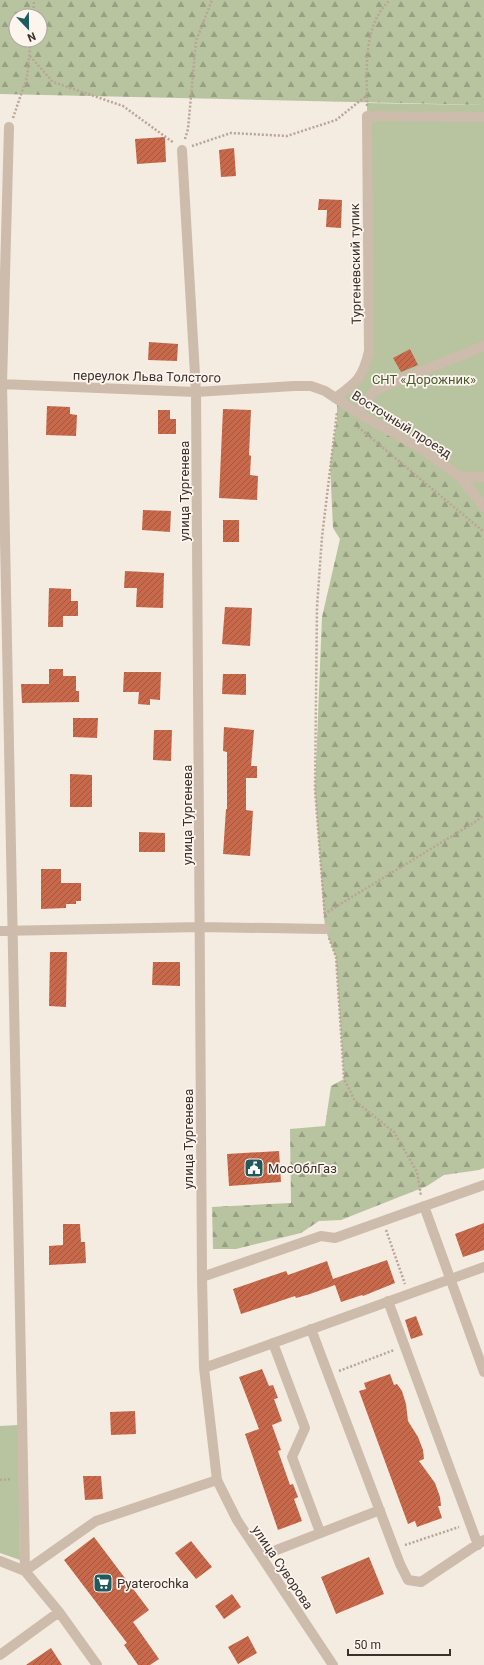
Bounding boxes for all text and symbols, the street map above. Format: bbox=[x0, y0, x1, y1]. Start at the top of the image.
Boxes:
north arrow bbox=[8, 8, 48, 48]
text: N bbox=[25, 29, 38, 44]
street label: Тургеневский тупик bbox=[347, 203, 364, 325]
street label: переулок Льва Толстого bbox=[73, 368, 221, 385]
park label: СНТ «Дорожник» bbox=[372, 372, 476, 387]
street label: Восточный проезд bbox=[349, 388, 454, 461]
street label: улица Тургенева bbox=[177, 441, 192, 541]
street label: улица Тургенева bbox=[180, 765, 195, 865]
street label: улица Тургенева bbox=[181, 1089, 196, 1189]
public building icon: МосОблГаз bbox=[243, 1157, 265, 1179]
place label: МосОблГаз bbox=[268, 1161, 337, 1176]
street label: улица Суворова bbox=[249, 1523, 316, 1612]
supermarket icon: Pyaterochka bbox=[92, 1572, 114, 1594]
place label: Pyaterochka bbox=[117, 1576, 189, 1591]
scale bar bbox=[348, 1631, 450, 1657]
text: 50 m bbox=[354, 1638, 381, 1652]

